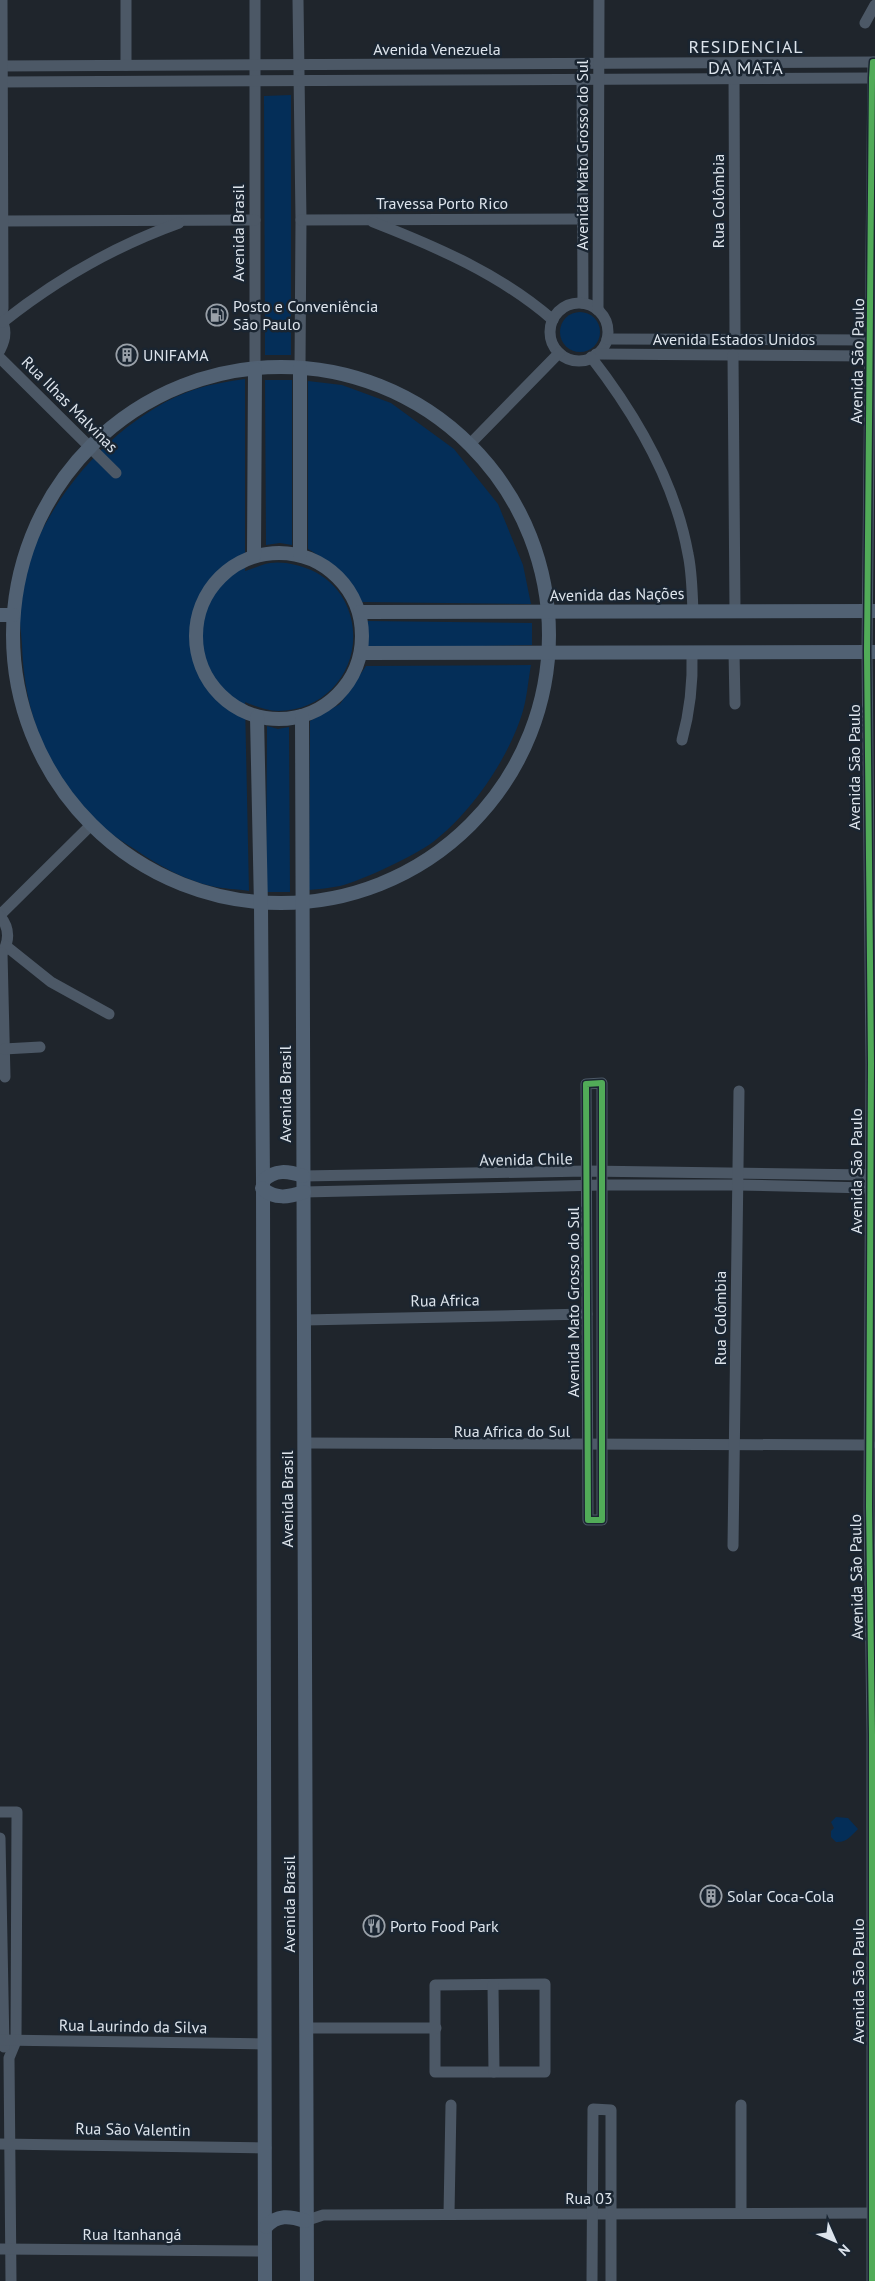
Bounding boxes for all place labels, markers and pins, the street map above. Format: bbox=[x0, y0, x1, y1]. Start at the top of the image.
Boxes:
place label: Posto e Conveniência São Paulo bbox=[233, 296, 378, 334]
fuel station icon: Posto e Conveniência São Paulo bbox=[205, 303, 229, 327]
building icon: UNIFAMA bbox=[115, 343, 139, 367]
place label: UNIFAMA bbox=[143, 345, 209, 365]
building icon: Solar Coca-Cola bbox=[699, 1884, 723, 1908]
place label: Solar Coca-Cola bbox=[727, 1886, 834, 1906]
restaurant icon: Porto Food Park bbox=[362, 1914, 386, 1938]
place label: Porto Food Park bbox=[390, 1916, 499, 1936]

